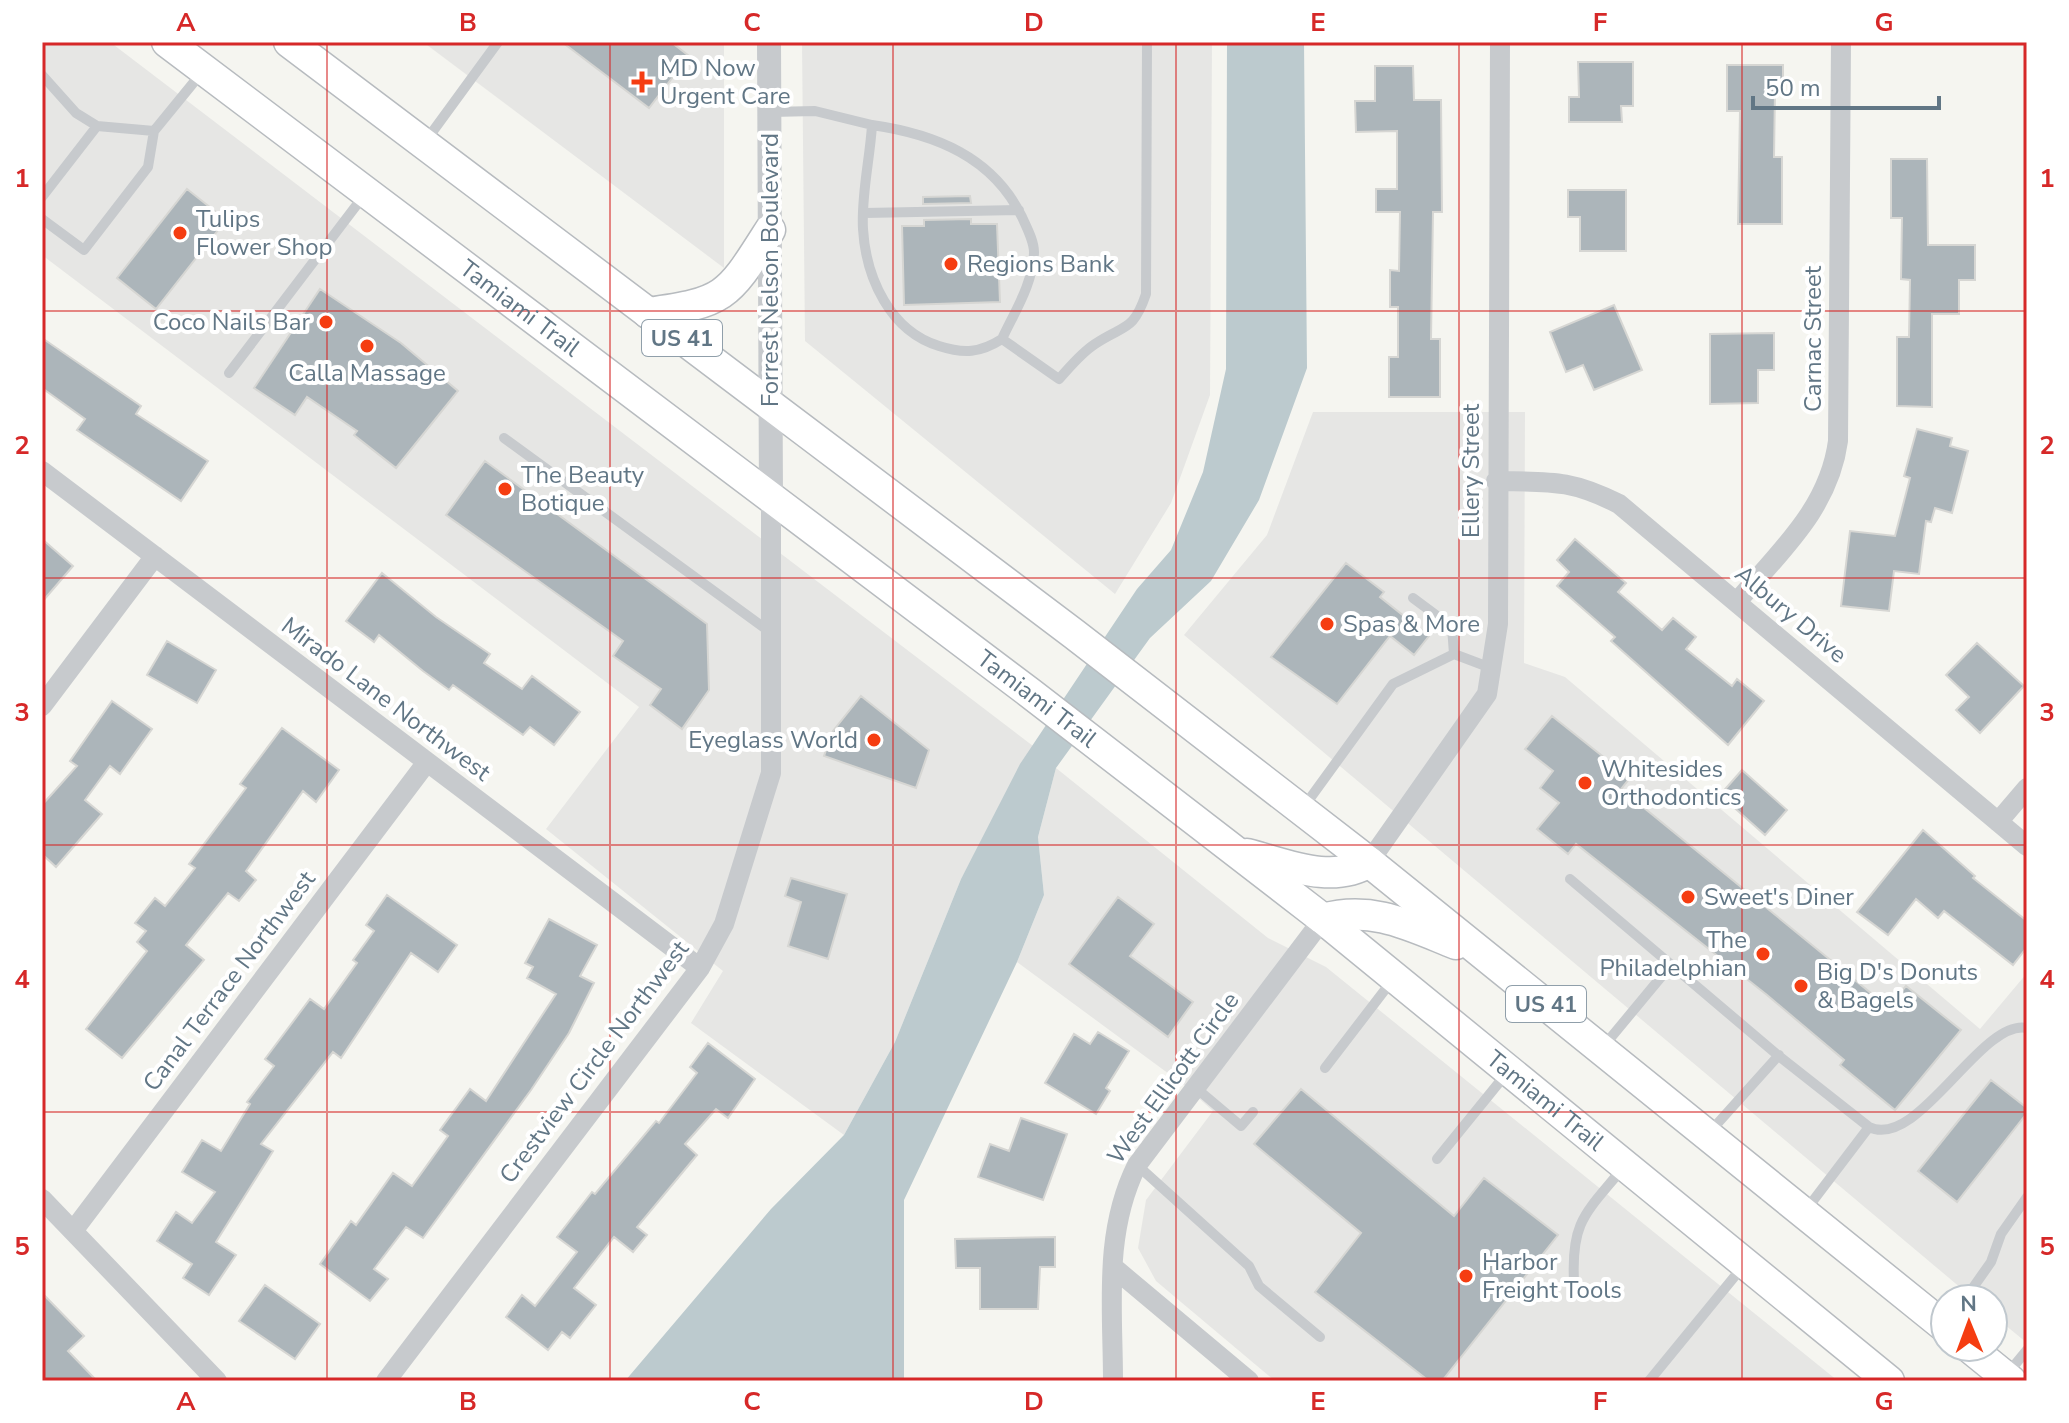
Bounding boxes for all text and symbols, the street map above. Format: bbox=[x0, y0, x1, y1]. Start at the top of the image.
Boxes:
text: A bbox=[176, 5, 196, 40]
text: B bbox=[459, 5, 477, 40]
text: C bbox=[743, 5, 761, 40]
text: D bbox=[1024, 5, 1044, 40]
text: E bbox=[1310, 5, 1326, 40]
text: F bbox=[1593, 5, 1607, 40]
text: G bbox=[1874, 5, 1894, 40]
place label: MD Now Urgent Care bbox=[660, 52, 791, 112]
scale bar bbox=[1753, 60, 1939, 110]
marker: MD Now Urgent Care bbox=[631, 71, 653, 93]
text: 50 m bbox=[1765, 72, 1821, 104]
street label: Forrest Nelson Boulevard bbox=[754, 133, 786, 407]
text: 1 bbox=[14, 161, 30, 196]
text: 1 bbox=[2039, 161, 2055, 196]
place label: Tulips Flower Shop bbox=[196, 203, 333, 263]
marker: Tulips Flower Shop bbox=[171, 224, 189, 242]
place label: Regions Bank bbox=[967, 248, 1115, 280]
street label: Tamiami Trail bbox=[453, 252, 587, 364]
marker: Regions Bank bbox=[942, 255, 960, 273]
street label: Carnac Street bbox=[1797, 265, 1829, 412]
place label: Coco Nails Bar bbox=[153, 306, 310, 338]
marker: Coco Nails Bar bbox=[317, 313, 335, 331]
road number: US 41 bbox=[642, 320, 722, 356]
marker: Calla Massage bbox=[358, 337, 376, 355]
place label: Calla Massage bbox=[288, 357, 446, 389]
street label: Ellery Street bbox=[1455, 403, 1487, 538]
text: 2 bbox=[14, 428, 30, 463]
text: 2 bbox=[2039, 428, 2055, 463]
place label: The Beauty Botique bbox=[521, 459, 645, 519]
marker: The Beauty Botique bbox=[496, 480, 514, 498]
street label: Albury Drive bbox=[1728, 558, 1854, 670]
place label: Spas & More bbox=[1343, 608, 1480, 640]
street label: Mirado Lane Northwest bbox=[275, 610, 498, 789]
marker: Spas & More bbox=[1318, 615, 1336, 633]
street label: Tamiami Trail bbox=[970, 643, 1104, 755]
text: 3 bbox=[14, 695, 30, 730]
text: 3 bbox=[2039, 695, 2055, 730]
place label: Eyeglass World bbox=[688, 724, 858, 756]
marker: Eyeglass World bbox=[865, 731, 883, 749]
place label: Whitesides Orthodontics bbox=[1601, 753, 1742, 813]
marker: Whitesides Orthodontics bbox=[1576, 774, 1594, 792]
street label: Canal Terrace Northwest bbox=[136, 864, 323, 1098]
place label: Sweet's Diner bbox=[1704, 881, 1854, 913]
marker: Sweet's Diner bbox=[1679, 888, 1697, 906]
place label: The Philadelphian bbox=[1599, 924, 1747, 984]
street label: Crestview Circle Northwest bbox=[492, 934, 696, 1190]
marker: The Philadelphian bbox=[1754, 945, 1772, 963]
place label: Big D's Donuts & Bagels bbox=[1817, 956, 1978, 1016]
text: 4 bbox=[14, 962, 30, 997]
text: 4 bbox=[2039, 962, 2055, 997]
marker: Big D's Donuts & Bagels bbox=[1792, 977, 1810, 995]
street label: West Ellicott Circle bbox=[1100, 986, 1246, 1170]
road number: US 41 bbox=[1506, 986, 1586, 1022]
street label: Tamiami Trail bbox=[1480, 1043, 1611, 1158]
text: 5 bbox=[14, 1229, 30, 1264]
text: 5 bbox=[2039, 1229, 2055, 1264]
place label: Harbor Freight Tools bbox=[1482, 1246, 1622, 1306]
marker: Harbor Freight Tools bbox=[1457, 1267, 1475, 1285]
north arrow bbox=[1929, 1283, 2009, 1363]
text: N bbox=[1960, 1289, 1977, 1319]
text: A bbox=[176, 1384, 196, 1419]
text: B bbox=[459, 1384, 477, 1419]
text: C bbox=[743, 1384, 761, 1419]
text: D bbox=[1024, 1384, 1044, 1419]
text: E bbox=[1310, 1384, 1326, 1419]
text: F bbox=[1593, 1384, 1607, 1419]
text: G bbox=[1874, 1384, 1894, 1419]

